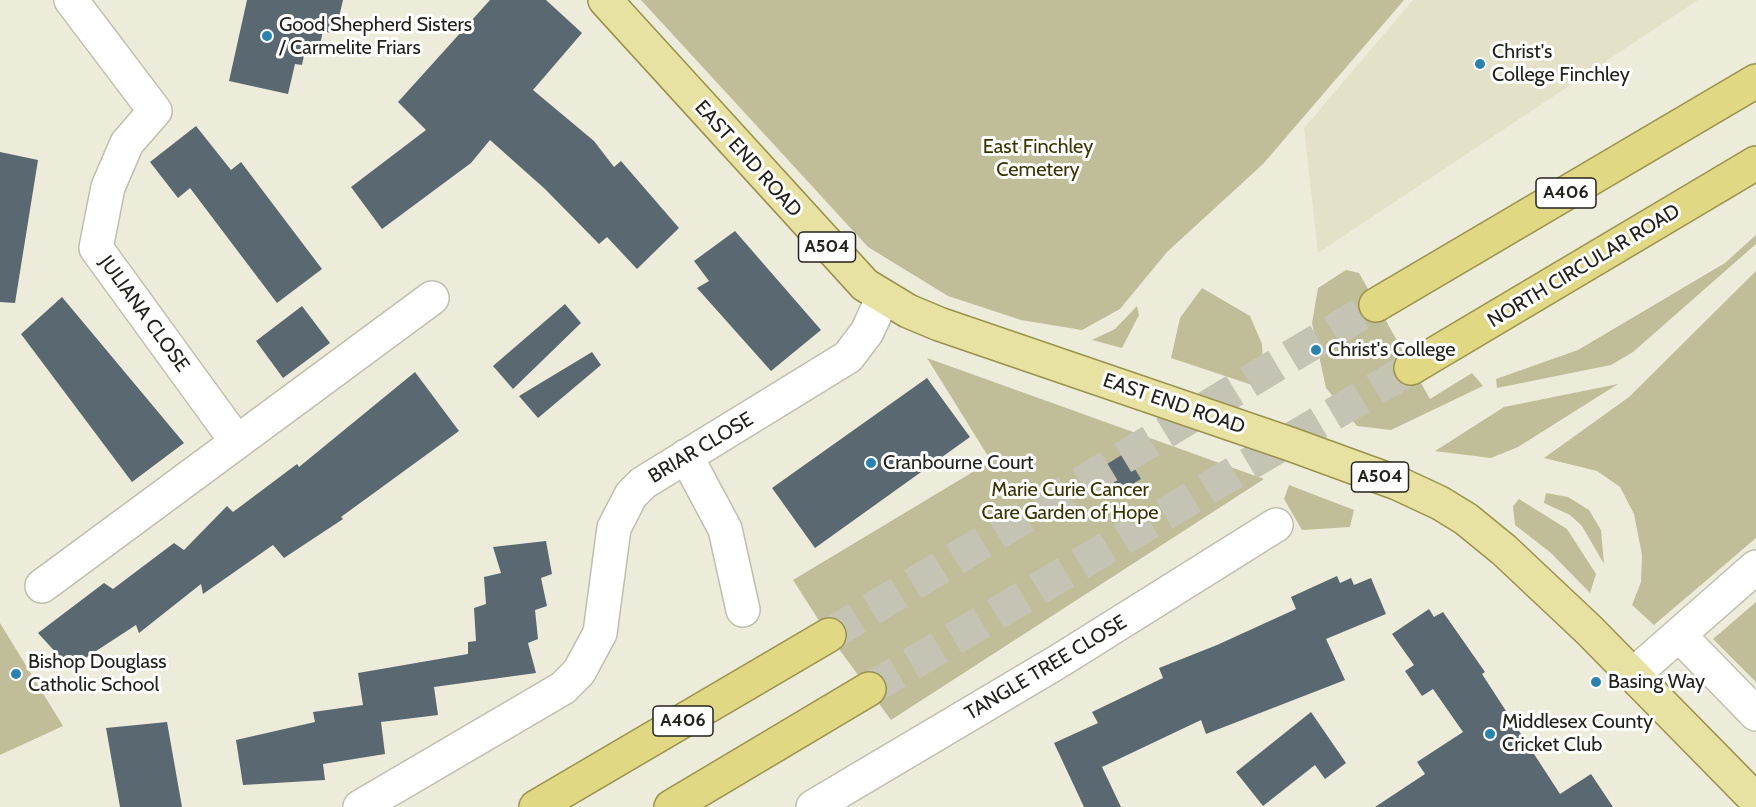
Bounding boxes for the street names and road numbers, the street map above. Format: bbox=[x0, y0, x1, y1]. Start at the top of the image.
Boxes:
street label: EAST END ROAD bbox=[689, 96, 807, 222]
road number: A406 bbox=[1536, 178, 1596, 208]
street label: NORTH CIRCULAR ROAD bbox=[1484, 199, 1684, 333]
road number: A504 bbox=[798, 232, 856, 262]
street label: JULIANA CLOSE bbox=[94, 251, 194, 377]
street label: EAST END ROAD bbox=[1100, 368, 1248, 440]
street label: BRIAR CLOSE bbox=[644, 407, 758, 489]
road number: A504 bbox=[1352, 462, 1408, 492]
street label: TANGLE TREE CLOSE bbox=[961, 610, 1131, 726]
road number: A406 bbox=[653, 706, 713, 736]

